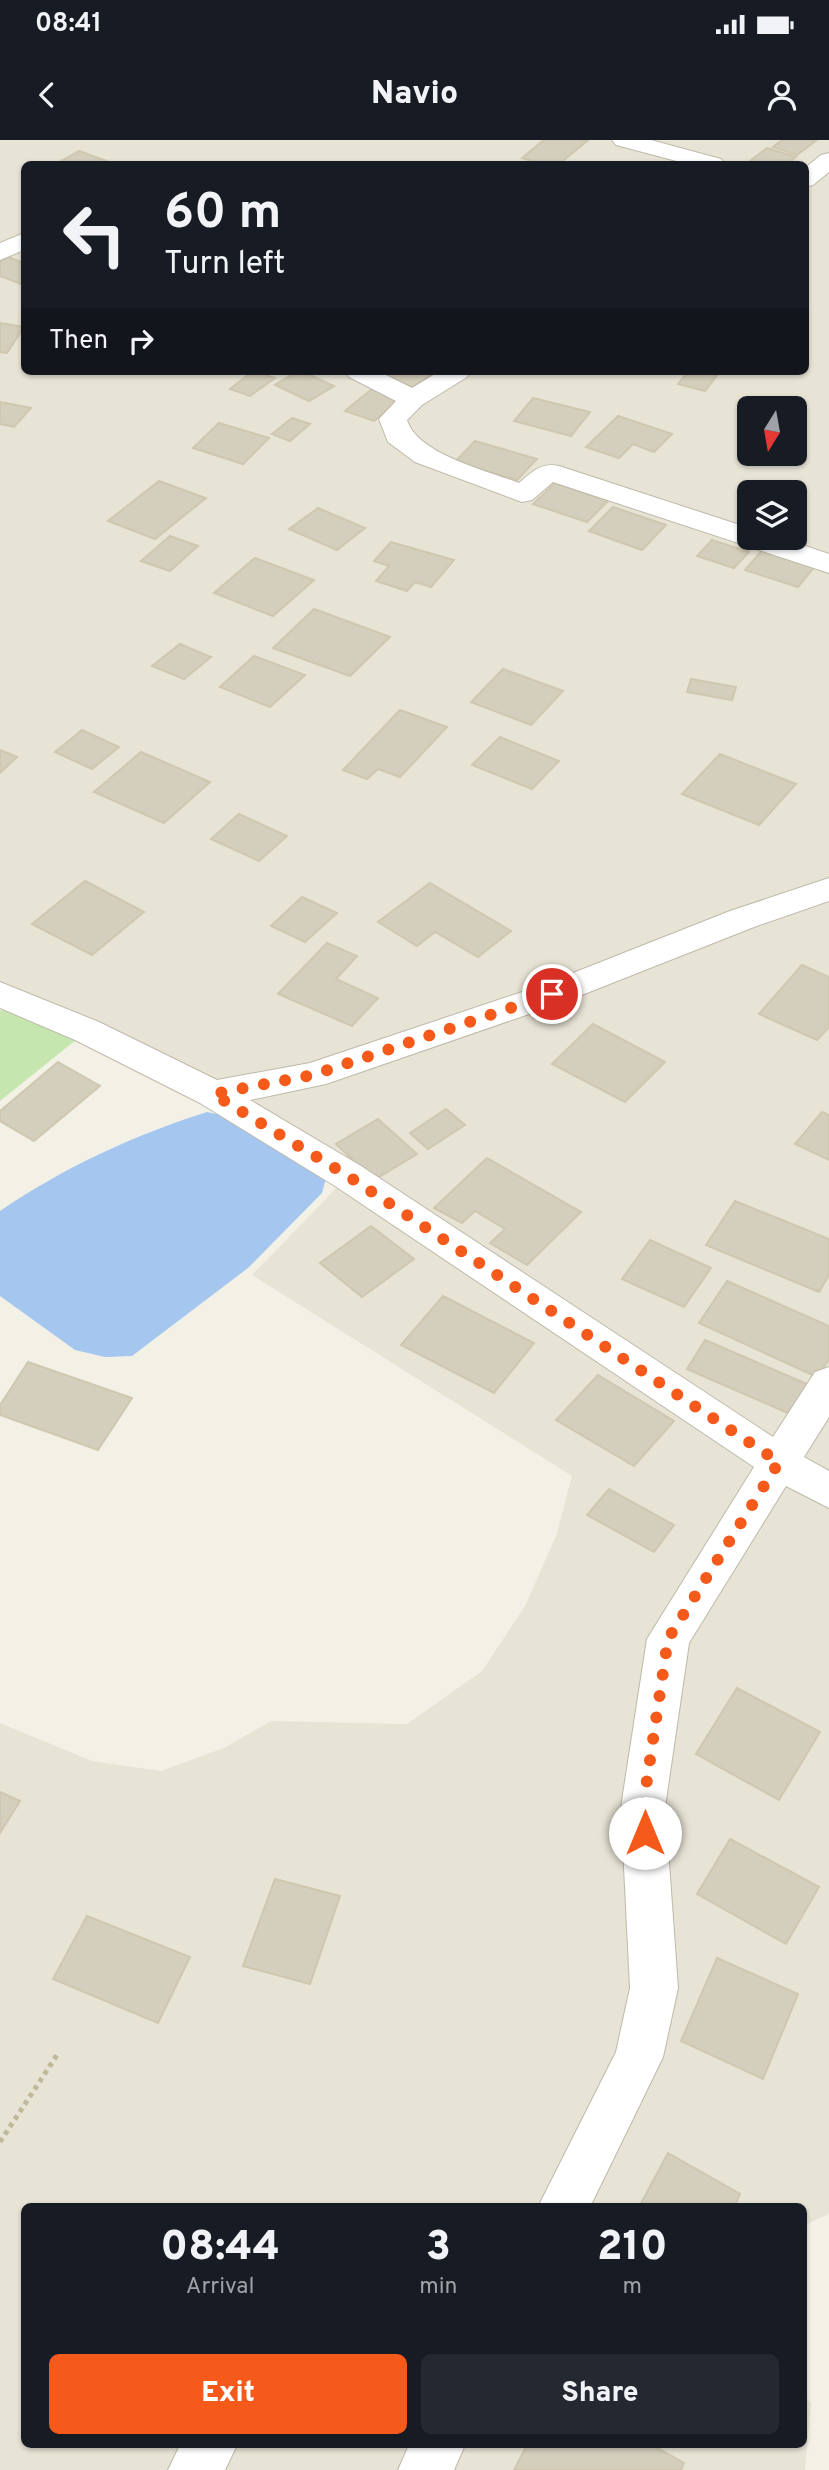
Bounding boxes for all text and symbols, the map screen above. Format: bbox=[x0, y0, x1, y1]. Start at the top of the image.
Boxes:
text: 08:41 bbox=[35, 8, 102, 41]
text: Navio bbox=[371, 75, 458, 115]
icon: back bbox=[28, 76, 66, 114]
icon: person bbox=[763, 76, 801, 114]
text: 60 m bbox=[164, 184, 282, 246]
icon: left bbox=[49, 189, 140, 280]
text: Turn left bbox=[164, 245, 285, 285]
icon: right bbox=[122, 322, 160, 360]
text: Then bbox=[49, 325, 108, 358]
north arrow bbox=[737, 396, 807, 466]
map controls bbox=[737, 396, 807, 550]
button: layers bbox=[737, 480, 807, 550]
pin bbox=[522, 964, 582, 1024]
icon: arrive bbox=[533, 975, 571, 1013]
position arrow bbox=[608, 1796, 682, 1870]
text: 08:44 bbox=[160, 2222, 280, 2275]
text: 3 bbox=[426, 2222, 451, 2275]
text: 210 bbox=[597, 2222, 668, 2275]
text: Arrival bbox=[186, 2273, 254, 2302]
text: min bbox=[419, 2273, 458, 2302]
text: m bbox=[623, 2273, 642, 2302]
button: Exit bbox=[49, 2354, 407, 2434]
button: Share bbox=[421, 2354, 779, 2434]

